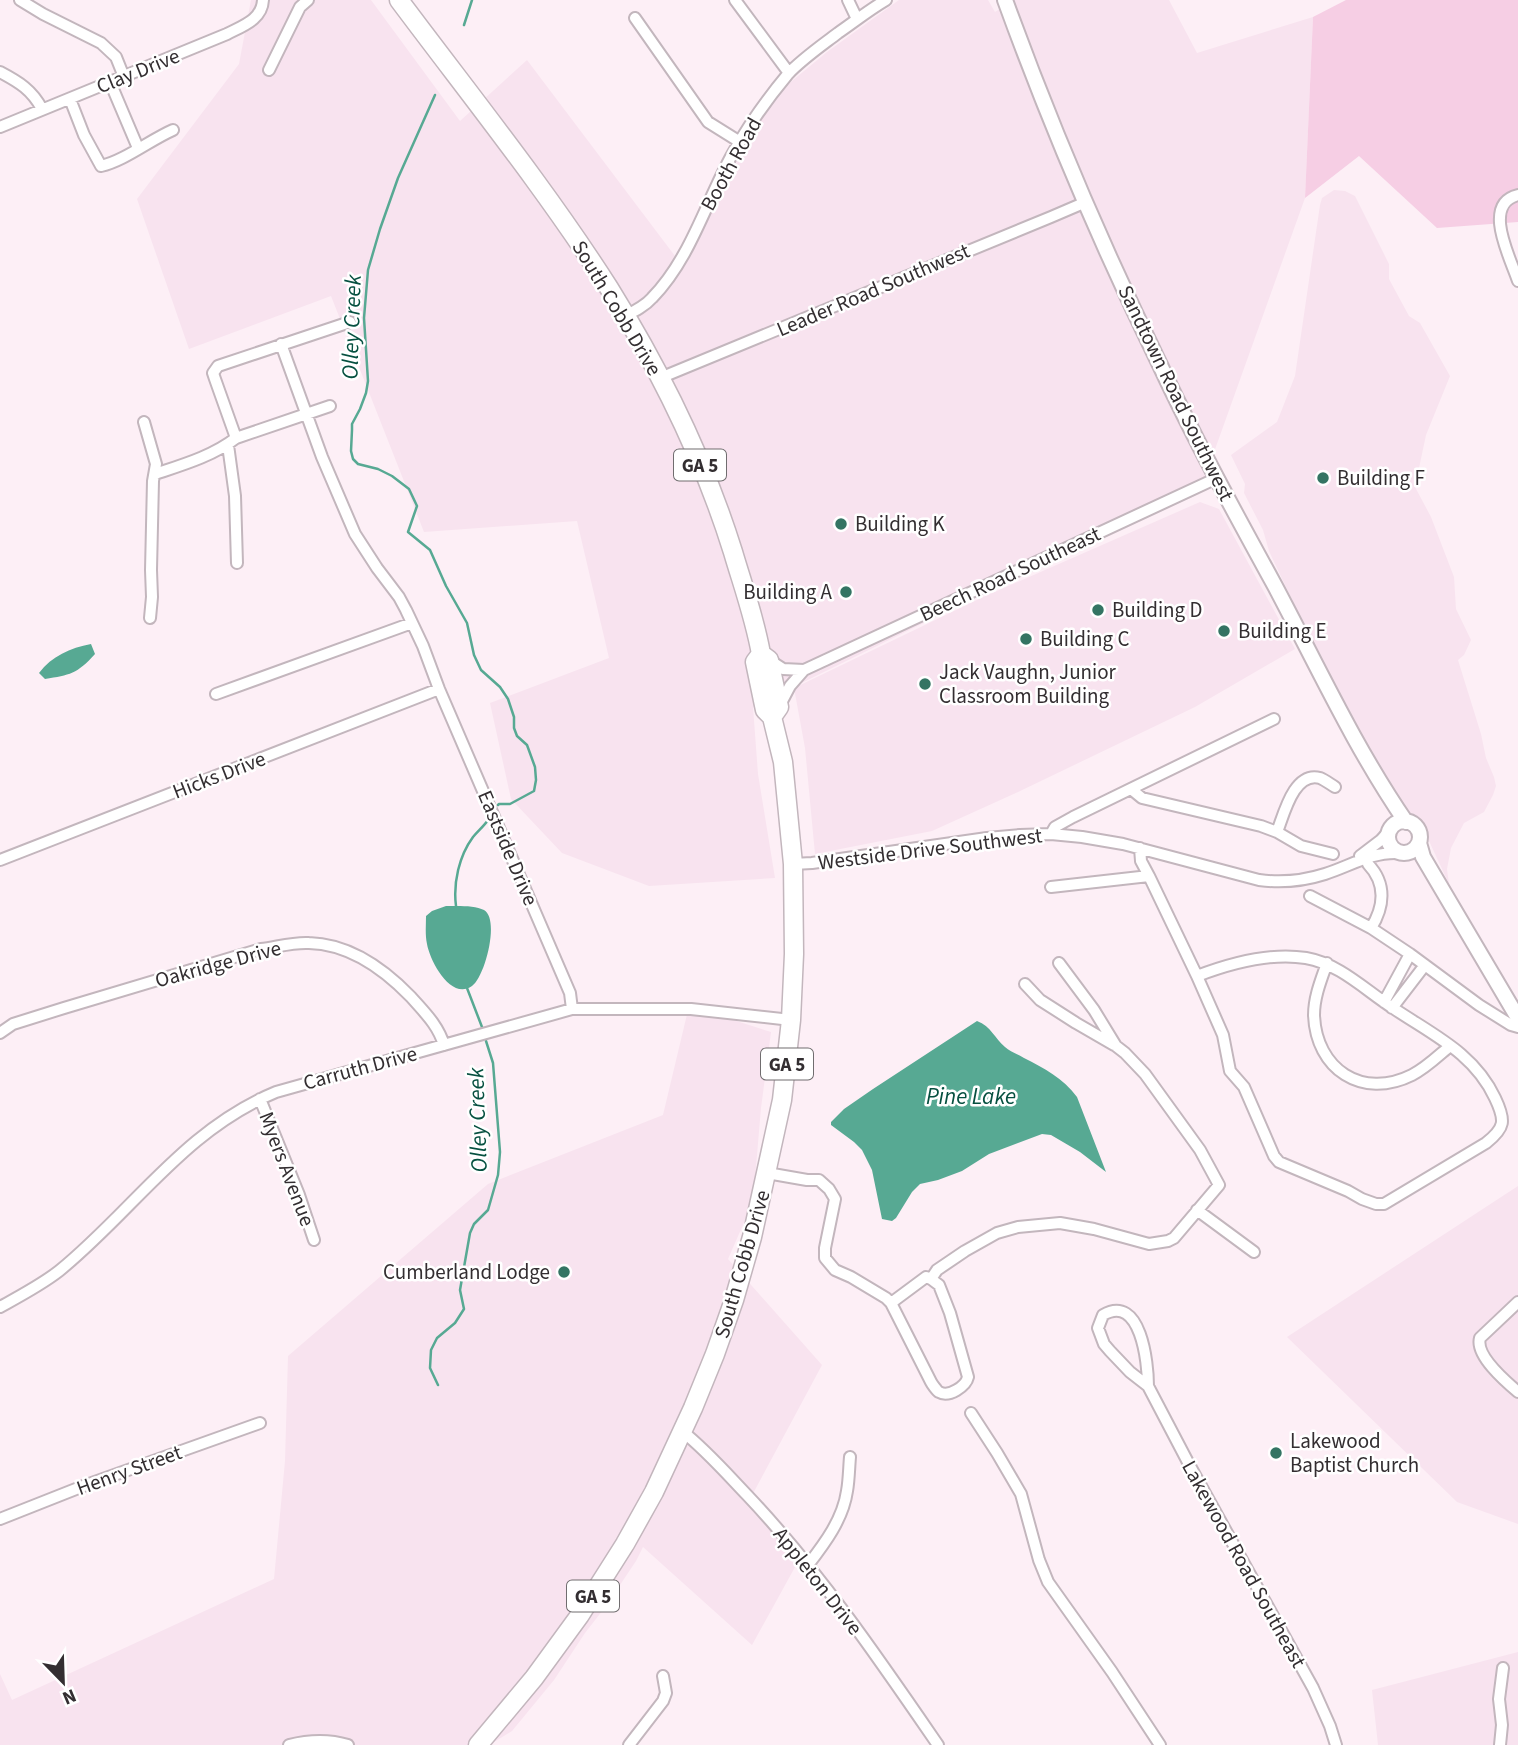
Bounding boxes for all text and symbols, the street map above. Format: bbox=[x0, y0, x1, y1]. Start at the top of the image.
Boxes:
street label: Clay Drive bbox=[92, 41, 184, 101]
street label: Booth Road bbox=[693, 112, 769, 216]
street label: South Cobb Drive bbox=[565, 235, 669, 381]
street label: Leader Road Southwest bbox=[772, 236, 974, 344]
water label: Olley Creek bbox=[333, 273, 370, 380]
street label: Sandtown Road Southwest bbox=[1111, 280, 1241, 506]
road number: GA 5 bbox=[674, 450, 726, 480]
place label: Building F bbox=[1337, 463, 1425, 493]
marker: Building F bbox=[1315, 470, 1331, 486]
place label: Building K bbox=[855, 509, 945, 539]
marker: Building K bbox=[833, 516, 849, 532]
street label: Beech Road Southeast bbox=[915, 519, 1105, 629]
place label: Building A bbox=[743, 577, 833, 607]
marker: Building A bbox=[838, 584, 854, 600]
place label: Building D bbox=[1112, 595, 1202, 625]
marker: Building D bbox=[1090, 602, 1106, 618]
place label: Building E bbox=[1238, 616, 1326, 646]
marker: Building E bbox=[1216, 623, 1232, 639]
place label: Building C bbox=[1040, 624, 1129, 654]
marker: Building C bbox=[1018, 631, 1034, 647]
place label: Jack Vaughn, Junior Classroom Building bbox=[939, 657, 1117, 711]
marker: Jack Vaughn, Junior Classroom Building bbox=[917, 676, 933, 692]
street label: Hicks Drive bbox=[168, 744, 270, 806]
street label: Eastside Drive bbox=[470, 786, 546, 910]
street label: Westside Drive Southwest bbox=[816, 820, 1044, 878]
street label: Oakridge Drive bbox=[152, 933, 284, 995]
street label: Carruth Drive bbox=[300, 1038, 420, 1098]
road number: GA 5 bbox=[761, 1048, 813, 1080]
water label: Olley Creek bbox=[459, 1066, 496, 1173]
water label: Pine Lake bbox=[926, 1080, 1016, 1113]
street label: Myers Avenue bbox=[251, 1107, 323, 1231]
street label: South Cobb Drive bbox=[706, 1186, 778, 1342]
place label: Cumberland Lodge bbox=[383, 1257, 550, 1287]
marker: Cumberland Lodge bbox=[556, 1264, 572, 1280]
place label: Lakewood Baptist Church bbox=[1290, 1426, 1419, 1480]
street label: Henry Street bbox=[72, 1437, 186, 1503]
marker: Lakewood Baptist Church bbox=[1268, 1445, 1284, 1461]
street label: Lakewood Road Southeast bbox=[1174, 1455, 1314, 1673]
street label: Appleton Drive bbox=[766, 1521, 870, 1641]
road number: GA 5 bbox=[567, 1580, 619, 1612]
north arrow bbox=[28, 1647, 98, 1717]
text: N bbox=[58, 1681, 80, 1711]

